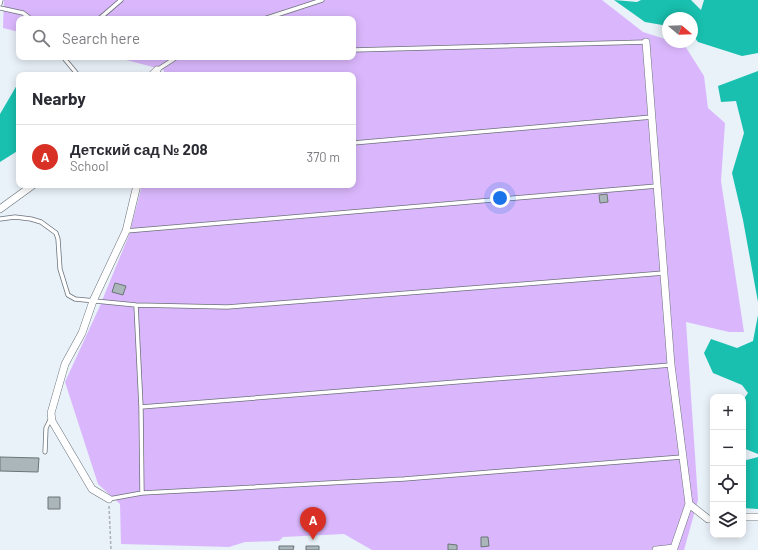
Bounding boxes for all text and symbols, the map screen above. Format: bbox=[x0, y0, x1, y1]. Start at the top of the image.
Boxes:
north arrow bbox=[662, 12, 698, 48]
search box bbox=[16, 16, 356, 60]
icon: search bbox=[30, 27, 52, 49]
text: Search here bbox=[62, 29, 140, 47]
text: Nearby bbox=[32, 88, 86, 108]
text: Детский сад № 208 bbox=[70, 140, 208, 158]
text: A bbox=[41, 149, 49, 165]
text: 370 m bbox=[306, 149, 340, 165]
text: School bbox=[70, 158, 108, 174]
your location bbox=[490, 188, 510, 208]
map controls bbox=[710, 394, 746, 538]
button: + bbox=[710, 394, 746, 430]
button: − bbox=[710, 430, 746, 466]
button: locate bbox=[710, 466, 746, 502]
button: layers bbox=[710, 502, 746, 538]
pin: A bbox=[300, 507, 326, 540]

